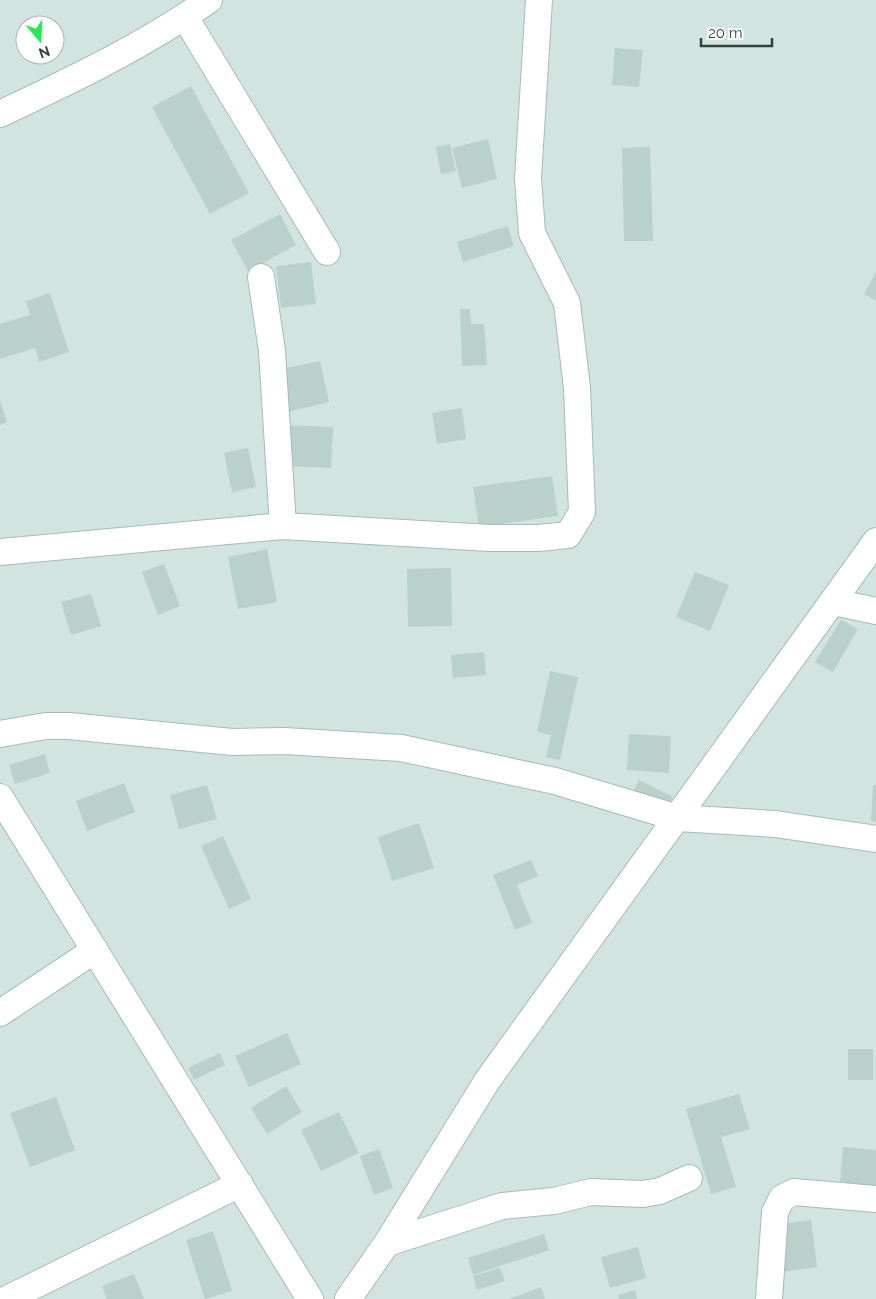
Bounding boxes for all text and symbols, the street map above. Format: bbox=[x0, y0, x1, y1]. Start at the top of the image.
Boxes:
north arrow bbox=[15, 15, 65, 65]
scale bar bbox=[701, 15, 772, 47]
text: 20 m bbox=[708, 24, 743, 42]
text: N bbox=[37, 43, 52, 62]

